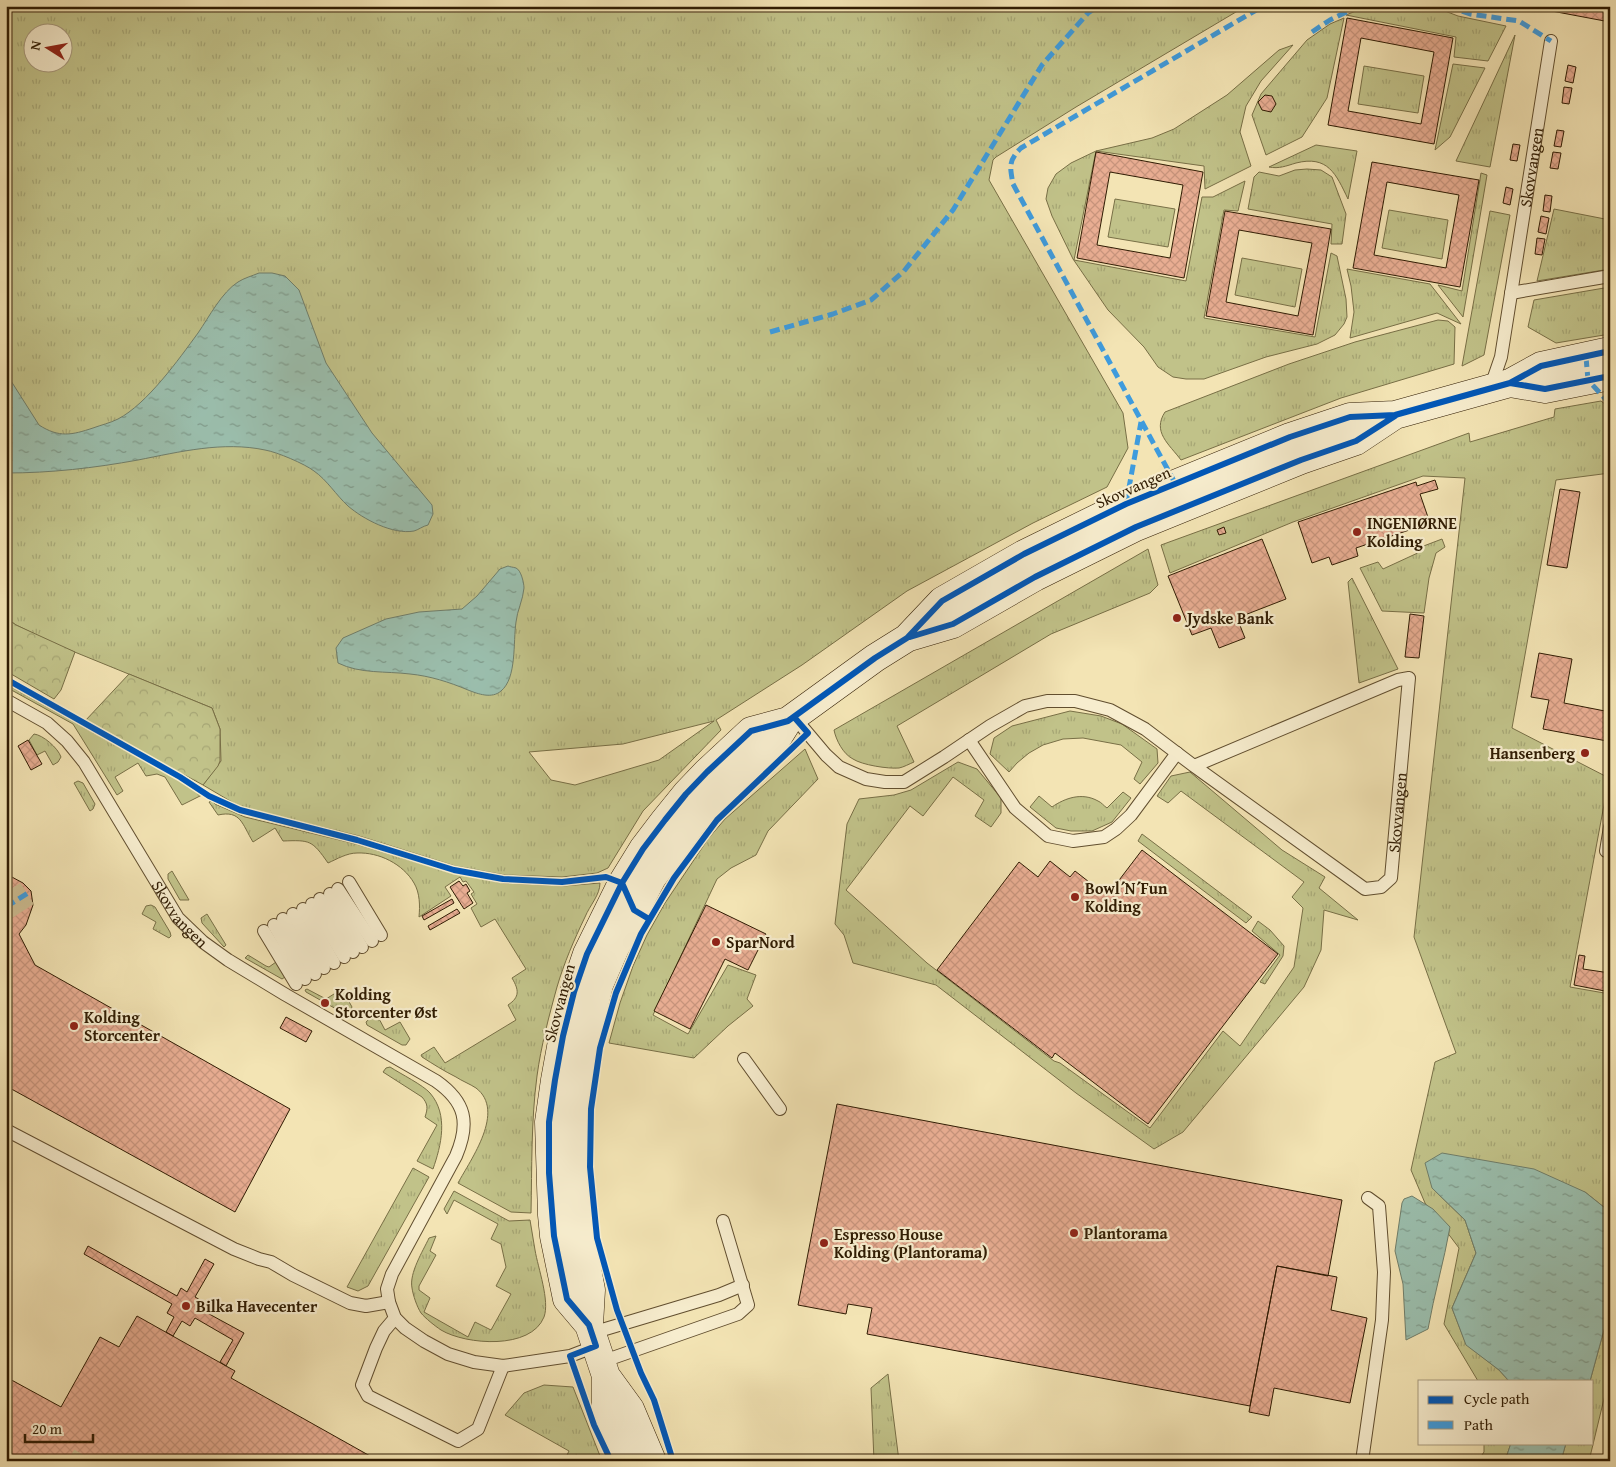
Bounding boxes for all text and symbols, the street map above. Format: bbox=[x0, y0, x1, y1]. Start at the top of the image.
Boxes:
north arrow bbox=[22, 22, 72, 72]
text: N bbox=[25, 38, 46, 52]
street label: Skovvangen bbox=[1513, 126, 1549, 209]
street label: Skovvangen bbox=[1092, 460, 1174, 514]
place label: INGENIØRNE Kolding bbox=[1367, 511, 1457, 553]
marker: INGENIØRNE Kolding bbox=[1351, 526, 1363, 538]
place label: Jydske Bank bbox=[1184, 606, 1274, 630]
marker: Jydske Bank bbox=[1171, 612, 1183, 624]
place label: Hansenberg bbox=[1490, 741, 1576, 765]
marker: Hansenberg bbox=[1579, 747, 1591, 759]
street label: Skovvangen bbox=[1381, 772, 1412, 853]
street label: Skovvangen bbox=[146, 876, 214, 953]
place label: Bowl´N´Fun Kolding bbox=[1085, 876, 1168, 918]
marker: Bowl´N´Fun Kolding bbox=[1069, 891, 1081, 903]
place label: SparNord bbox=[726, 930, 795, 954]
marker: SparNord bbox=[710, 936, 722, 948]
street label: Skovvangen bbox=[537, 961, 581, 1045]
place label: Kolding Storcenter Øst bbox=[335, 982, 438, 1024]
marker: Kolding Storcenter Øst bbox=[319, 997, 331, 1009]
place label: Kolding Storcenter bbox=[84, 1005, 161, 1047]
marker: Kolding Storcenter bbox=[68, 1020, 80, 1032]
place label: Plantorama bbox=[1084, 1221, 1169, 1245]
place label: Espresso House Kolding (Plantorama) bbox=[834, 1222, 988, 1264]
marker: Plantorama bbox=[1068, 1227, 1080, 1239]
marker: Espresso House Kolding (Plantorama) bbox=[818, 1237, 830, 1249]
place label: Bilka Havecenter bbox=[196, 1294, 318, 1318]
marker: Bilka Havecenter bbox=[180, 1300, 192, 1312]
legend bbox=[1418, 1380, 1594, 1444]
text: Cycle path bbox=[1464, 1388, 1530, 1409]
scale bar bbox=[25, 1412, 92, 1444]
text: Path bbox=[1464, 1414, 1493, 1435]
text: 20 m bbox=[32, 1418, 63, 1439]

